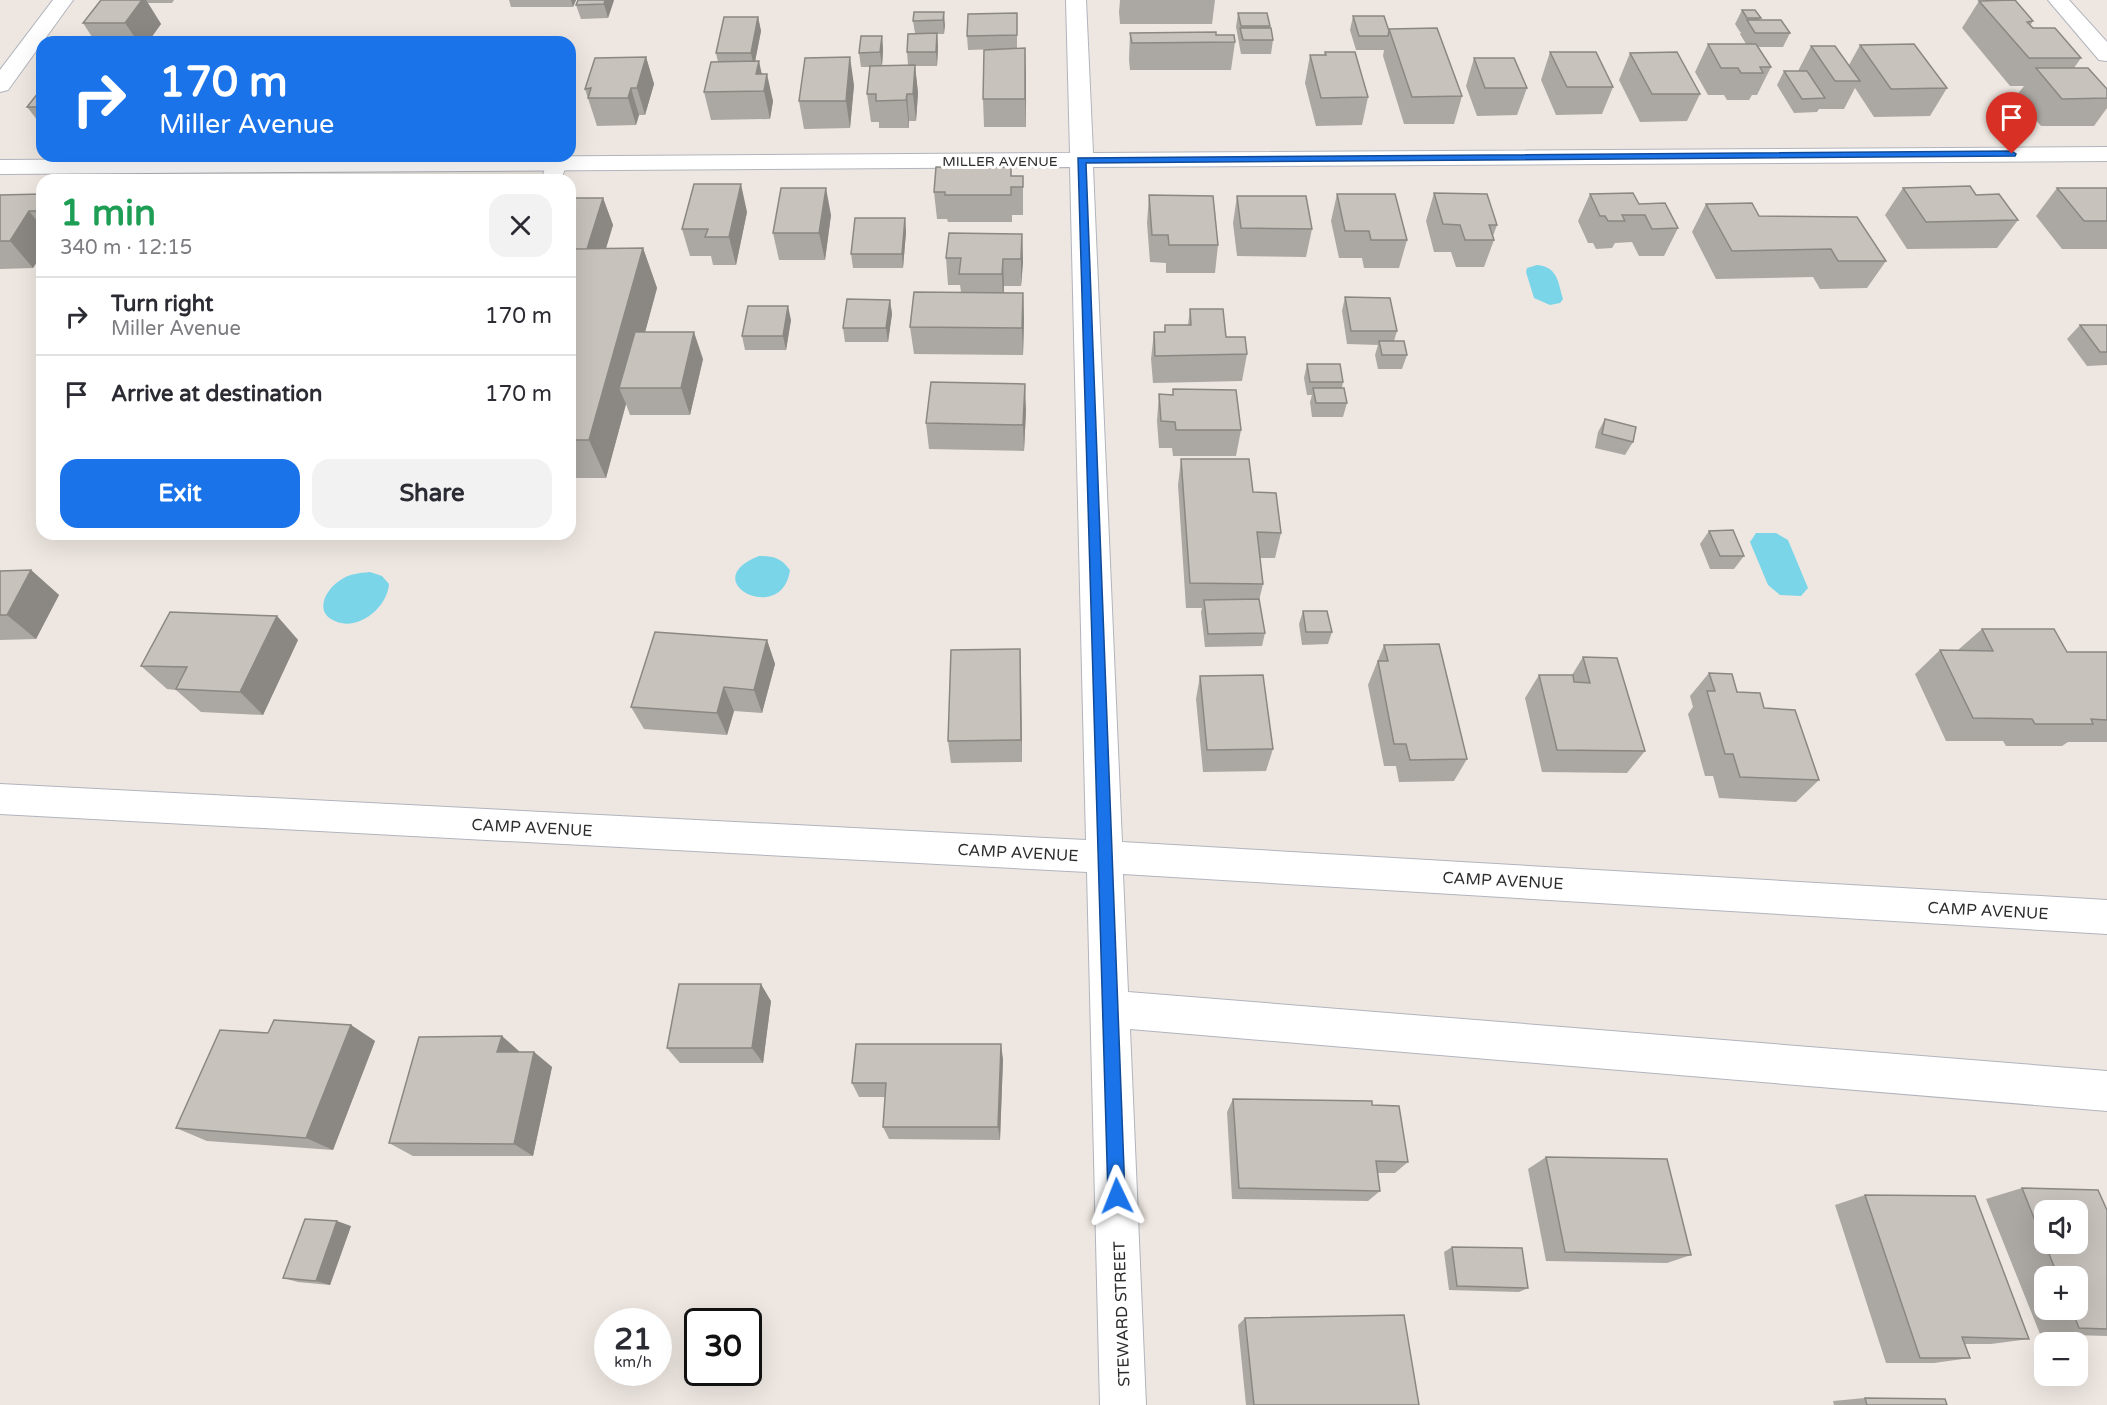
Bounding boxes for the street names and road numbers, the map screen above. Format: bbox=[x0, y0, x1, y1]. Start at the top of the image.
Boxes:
street label: MILLER AVENUE bbox=[942, 153, 1058, 170]
street label: CAMP AVENUE bbox=[471, 815, 593, 841]
street label: CAMP AVENUE bbox=[957, 840, 1079, 866]
street label: CAMP AVENUE bbox=[1442, 868, 1564, 894]
street label: CAMP AVENUE bbox=[1927, 898, 2049, 924]
street label: STEWARD STREET bbox=[1109, 1241, 1135, 1387]

